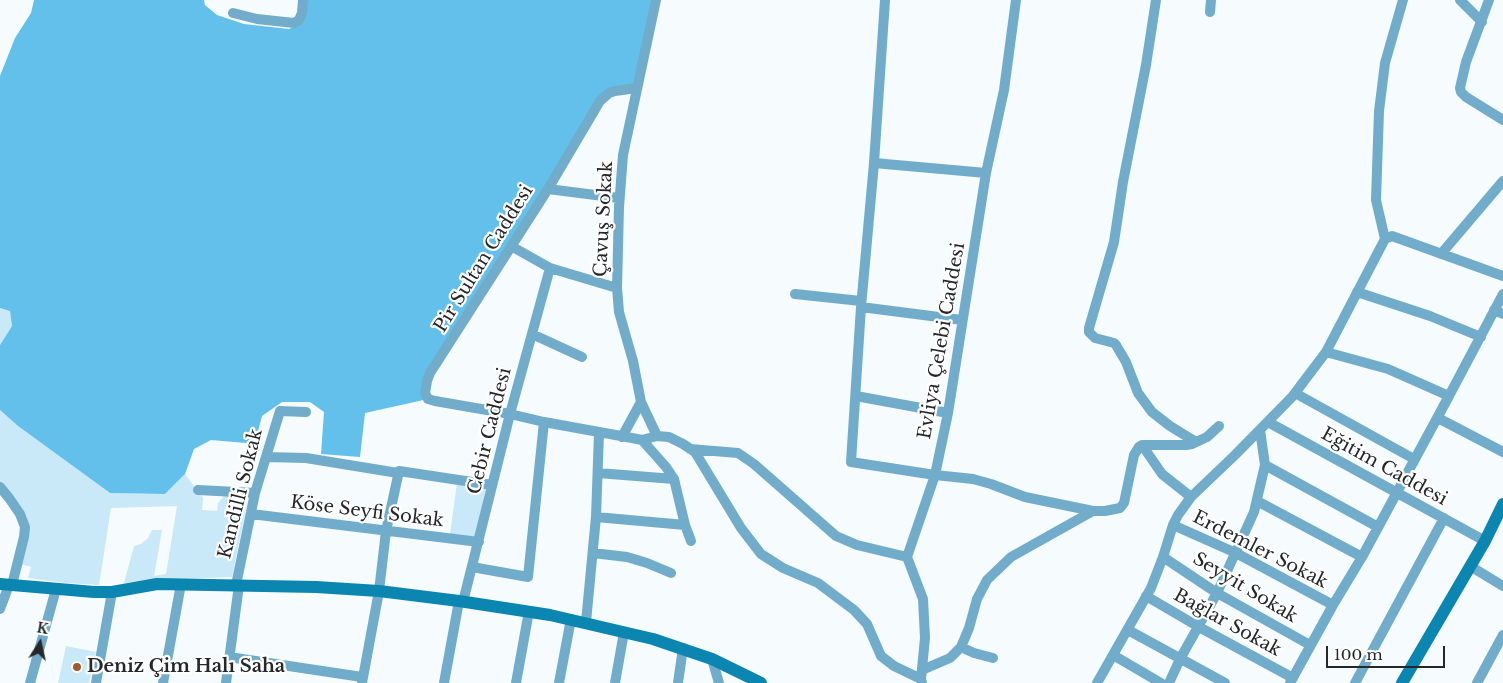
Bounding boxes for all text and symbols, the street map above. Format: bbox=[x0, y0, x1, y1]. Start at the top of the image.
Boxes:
street label: Çavuş Sokak bbox=[590, 161, 618, 277]
street label: Pir Sultan Caddesi bbox=[430, 181, 538, 337]
street label: Evliya Çelebi Caddesi bbox=[914, 241, 970, 441]
street label: Cebir Caddesi bbox=[464, 365, 516, 497]
street label: Eğitim Caddesi bbox=[1317, 423, 1451, 511]
street label: Kandilli Sokak bbox=[214, 427, 268, 561]
street label: Köse Seyfi Sokak bbox=[289, 492, 445, 532]
street label: Erdemler Sokak bbox=[1189, 507, 1331, 593]
street label: Seyyit Sokak bbox=[1189, 548, 1301, 628]
street label: Bağlar Sokak bbox=[1169, 585, 1285, 661]
north arrow bbox=[15, 618, 65, 668]
text: K bbox=[35, 618, 50, 638]
scale bar bbox=[1328, 636, 1447, 668]
text: 100 m bbox=[1334, 645, 1383, 664]
place label: Deniz Çim Halı Saha bbox=[87, 656, 285, 678]
marker: Deniz Çim Halı Saha bbox=[71, 661, 83, 673]

